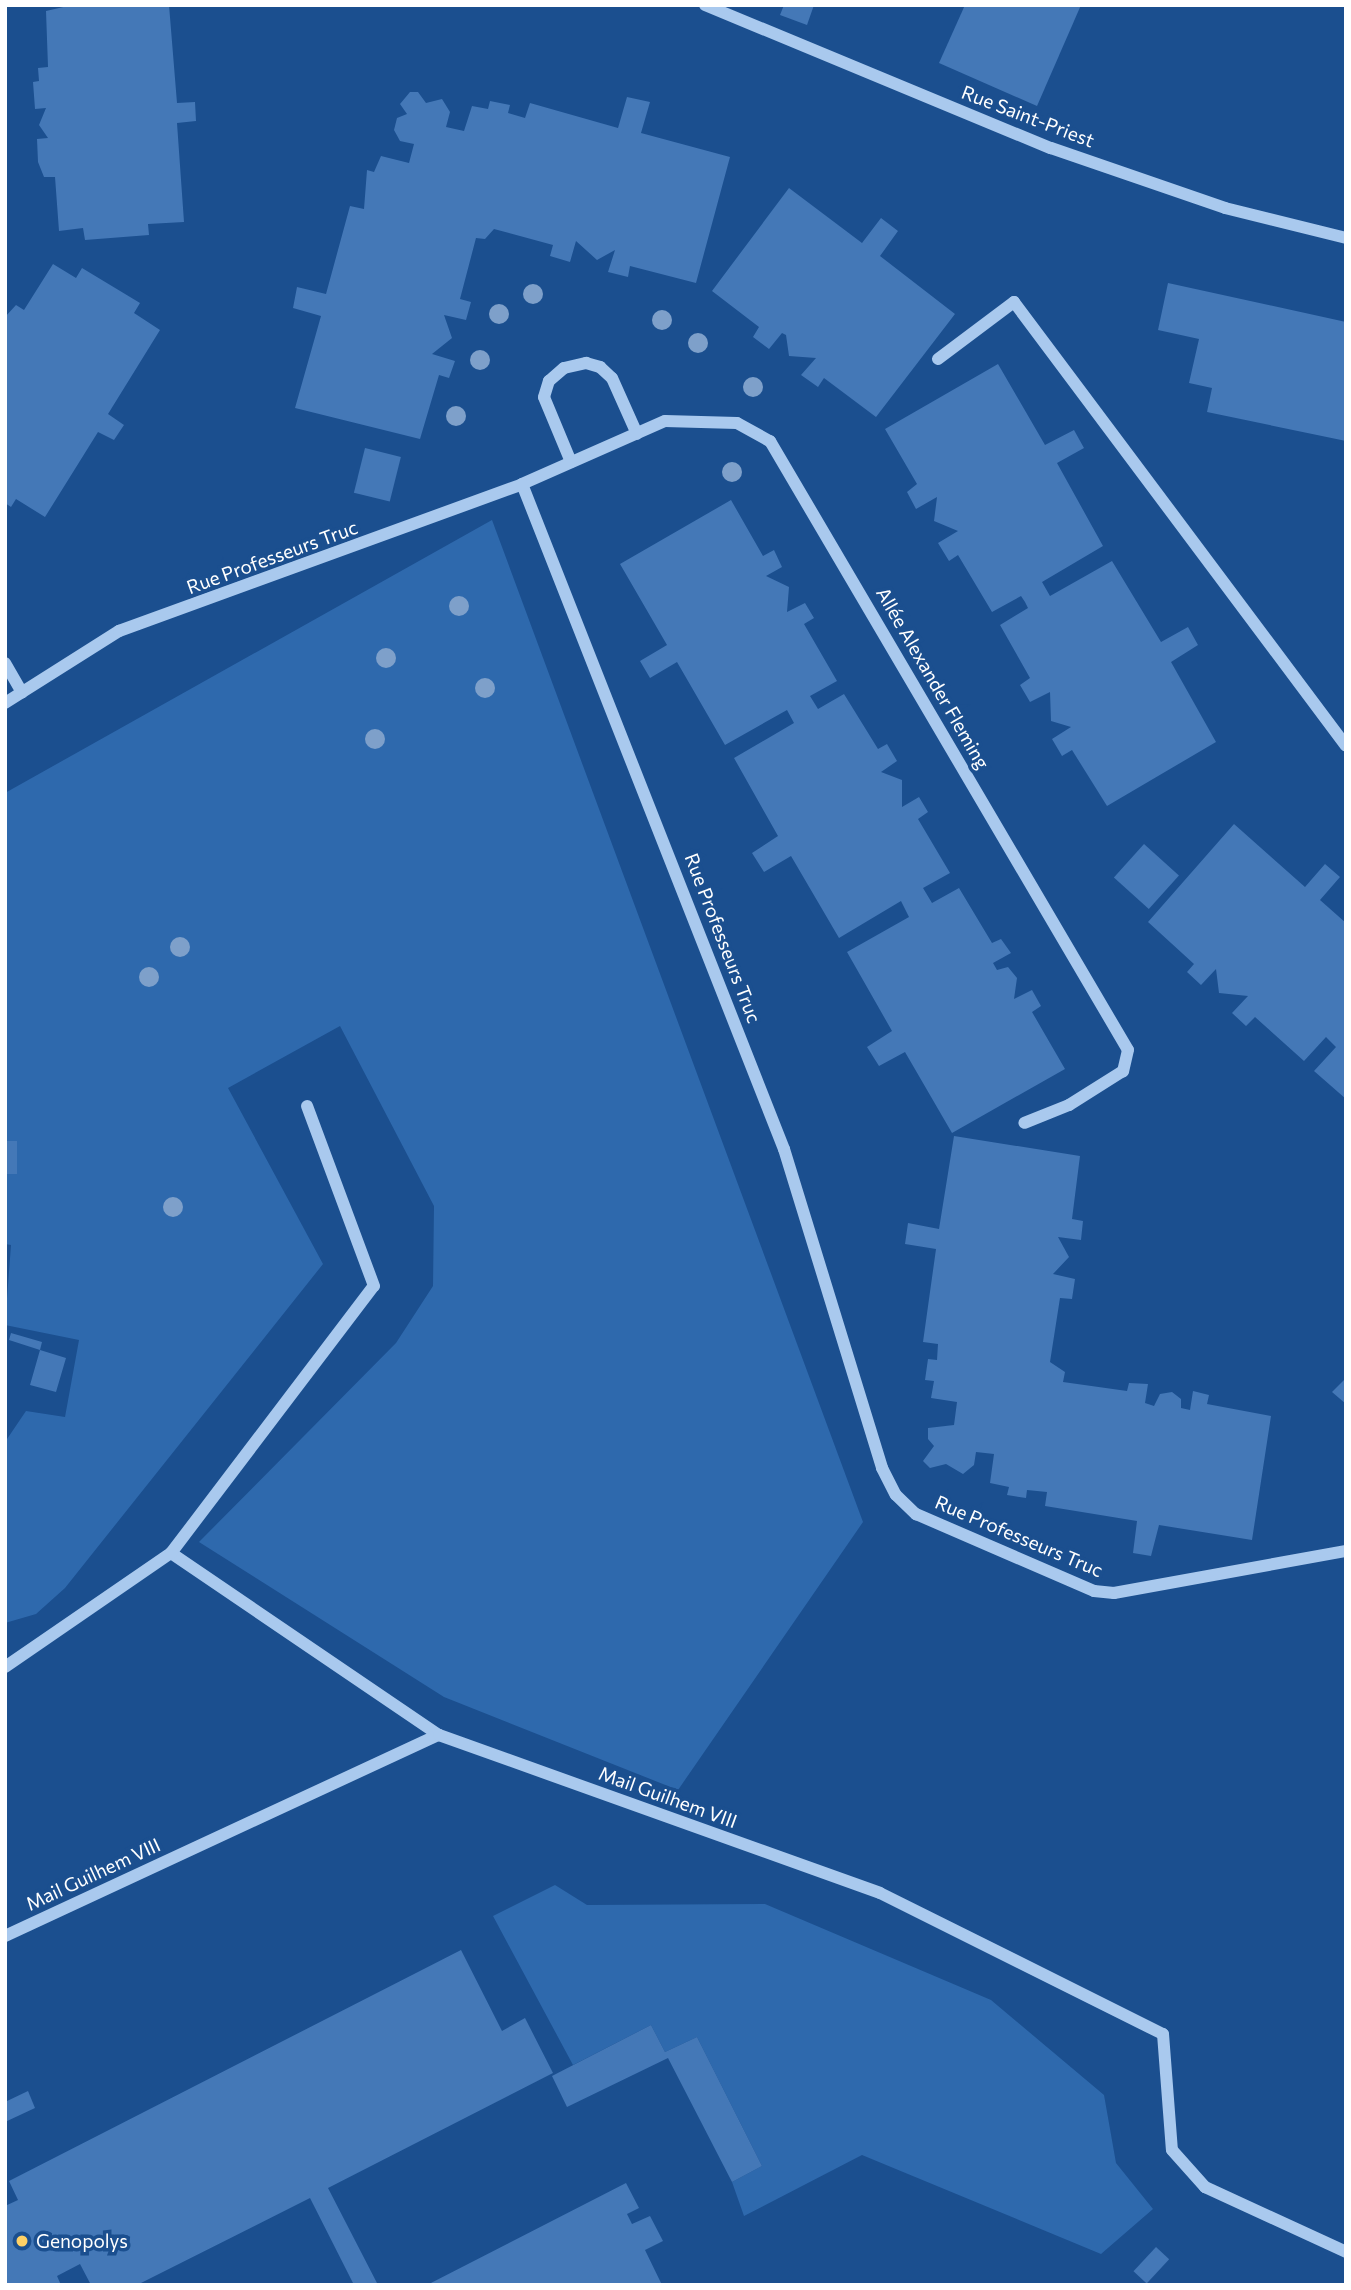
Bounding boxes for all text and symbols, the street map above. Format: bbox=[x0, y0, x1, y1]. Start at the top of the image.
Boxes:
street label: Rue Saint-Priest bbox=[958, 80, 1098, 152]
street label: Rue Professeurs Truc bbox=[184, 516, 360, 598]
street label: Allée Alexander Fleming bbox=[872, 583, 994, 773]
street label: Rue Professeurs Truc bbox=[680, 850, 766, 1026]
street label: Rue Professeurs Truc bbox=[932, 1490, 1106, 1582]
street label: Mail Guilhem VIII bbox=[596, 1761, 740, 1833]
street label: Mail Guilhem VIII bbox=[22, 1833, 164, 1915]
place label: Genopolys bbox=[36, 2230, 128, 2252]
marker: Genopolys bbox=[14, 2233, 30, 2249]

